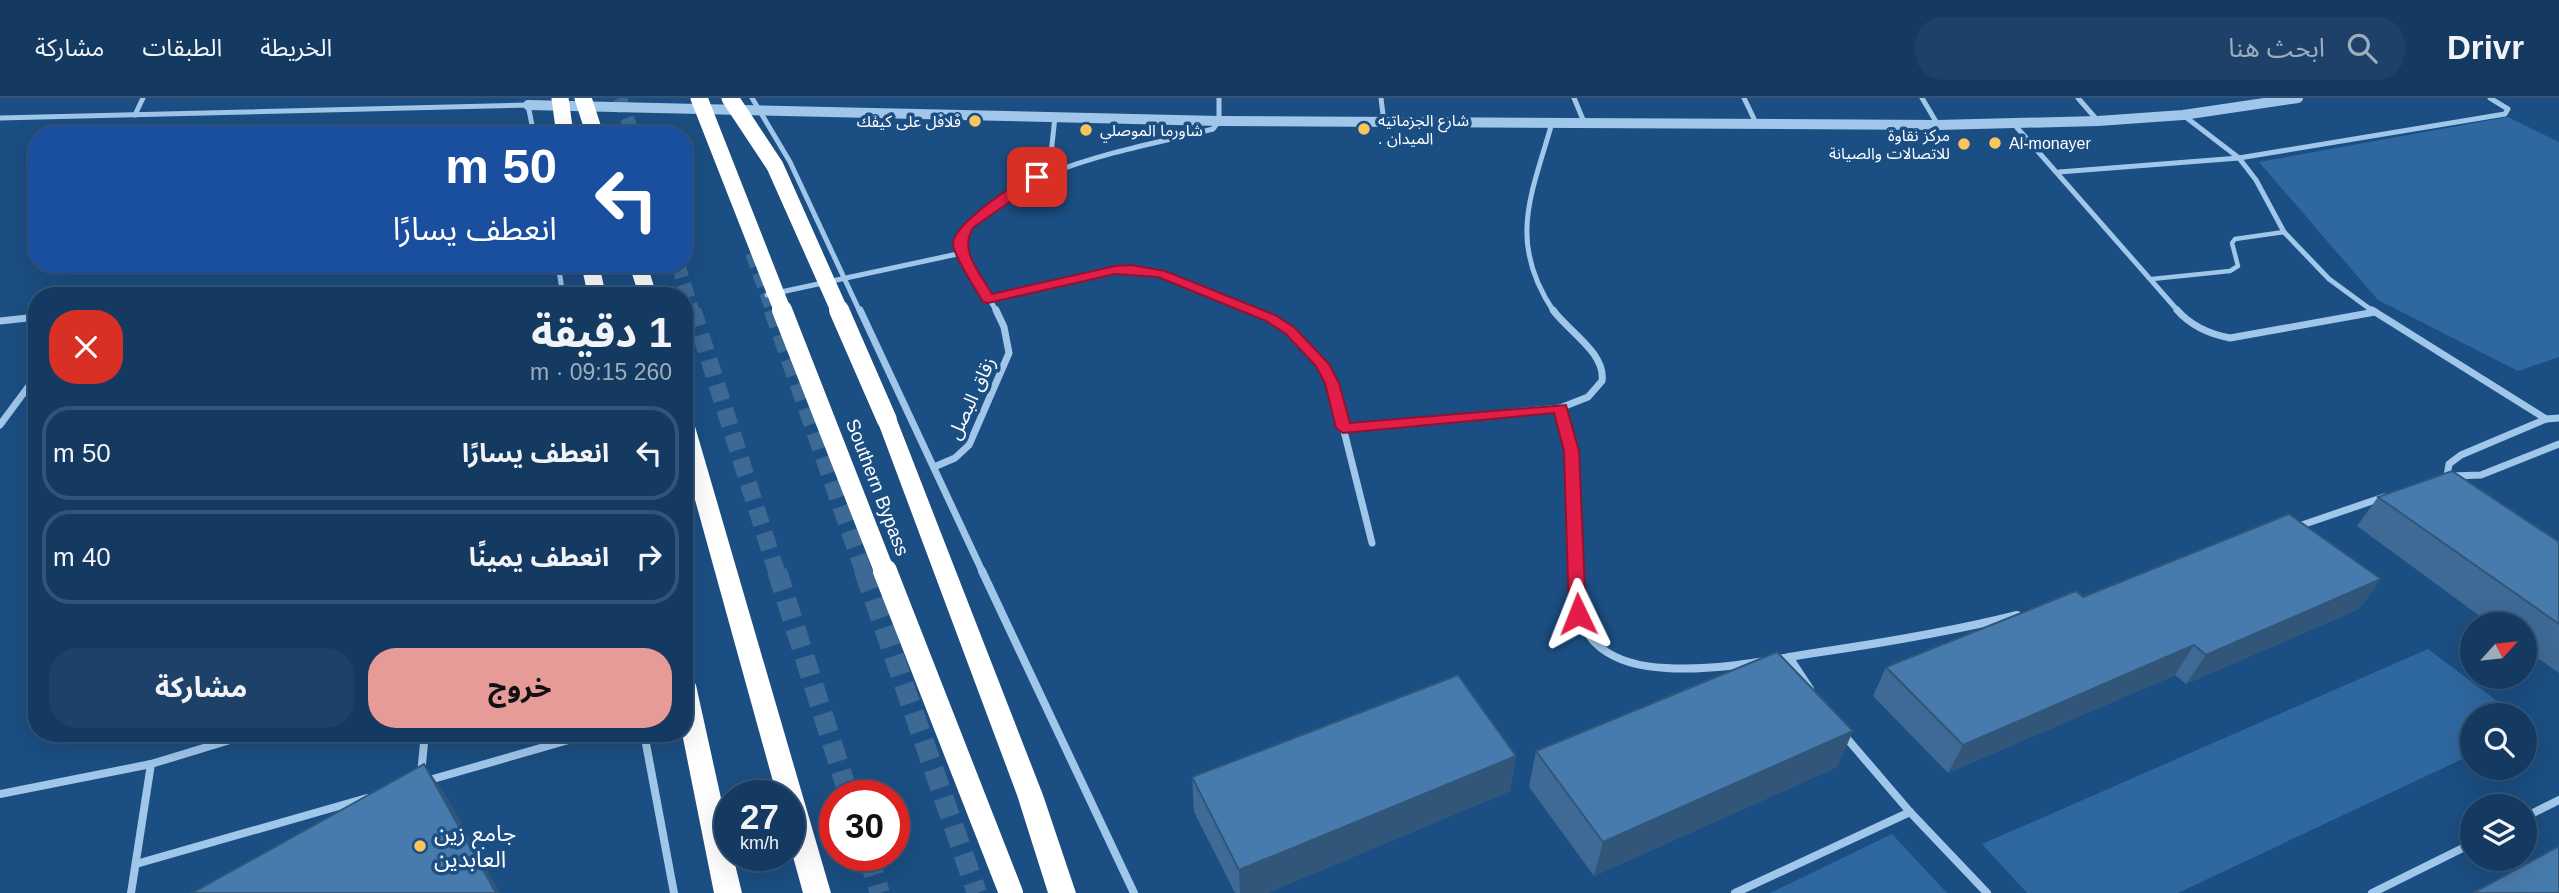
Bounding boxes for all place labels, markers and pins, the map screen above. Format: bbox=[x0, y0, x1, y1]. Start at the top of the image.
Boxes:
place label: شارع الجزماتيه . الميدان bbox=[1378, 112, 1469, 148]
place label: فلافل على كيفك bbox=[857, 113, 961, 131]
marker: فلافل على كيفك bbox=[967, 113, 983, 129]
marker: شارع الجزماتيه . الميدان bbox=[1356, 121, 1372, 137]
marker: شاورما الموصلي bbox=[1078, 122, 1094, 138]
place label: شاورما الموصلي bbox=[1100, 122, 1203, 143]
place label: مركز نقاوة للاتصالات والصيانة bbox=[1829, 127, 1950, 163]
marker: Al-monayer bbox=[1987, 135, 2003, 151]
place label: Al-monayer bbox=[2009, 135, 2091, 152]
marker: مركز نقاوة للاتصالات والصيانة bbox=[1956, 136, 1972, 152]
pin bbox=[1007, 147, 1067, 207]
place label: جامع زين العابدين bbox=[434, 820, 516, 872]
marker: جامع زين العابدين bbox=[412, 838, 428, 854]

